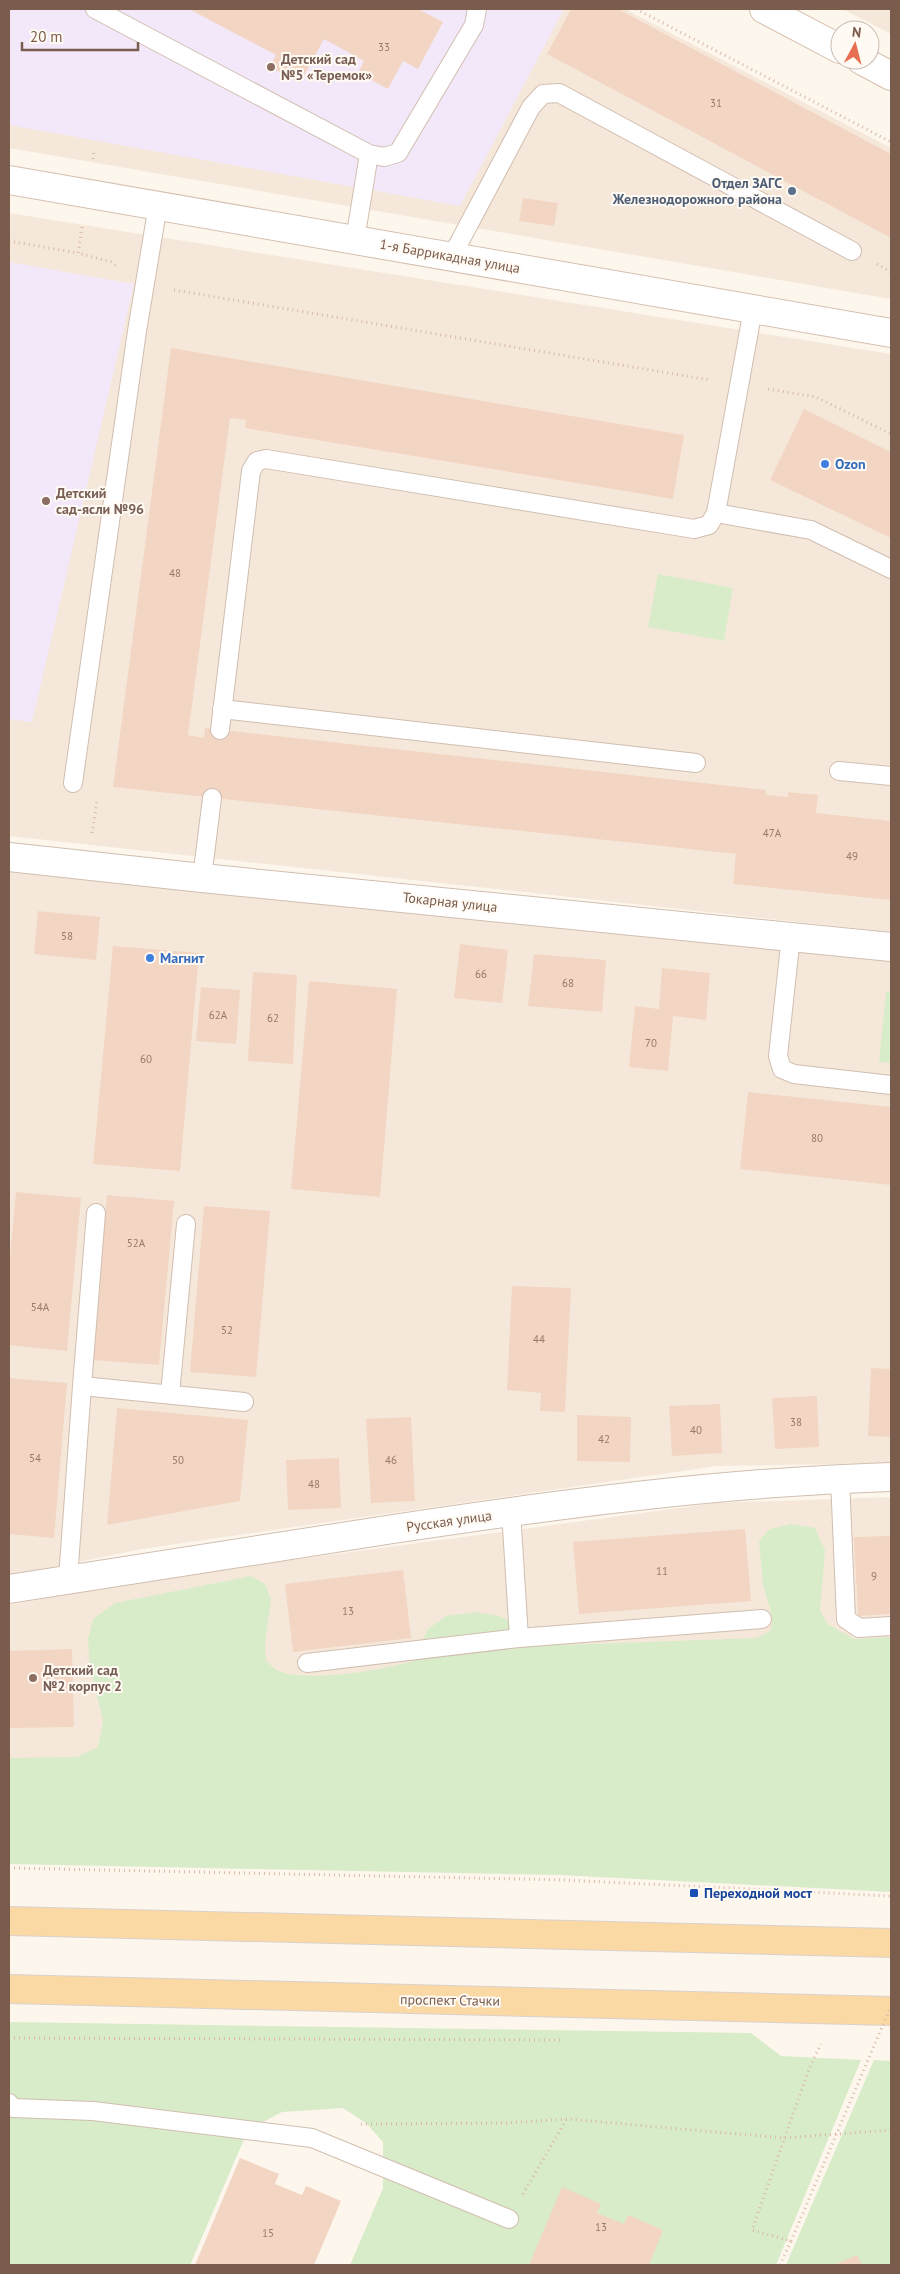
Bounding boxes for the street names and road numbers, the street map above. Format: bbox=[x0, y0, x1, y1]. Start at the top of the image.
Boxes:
street label: 1-я Баррикадная улица bbox=[378, 235, 522, 277]
street label: Токарная улица bbox=[402, 888, 498, 916]
street label: Русская улица bbox=[405, 1506, 493, 1536]
street label: проспект Стачки bbox=[400, 1990, 500, 2010]

